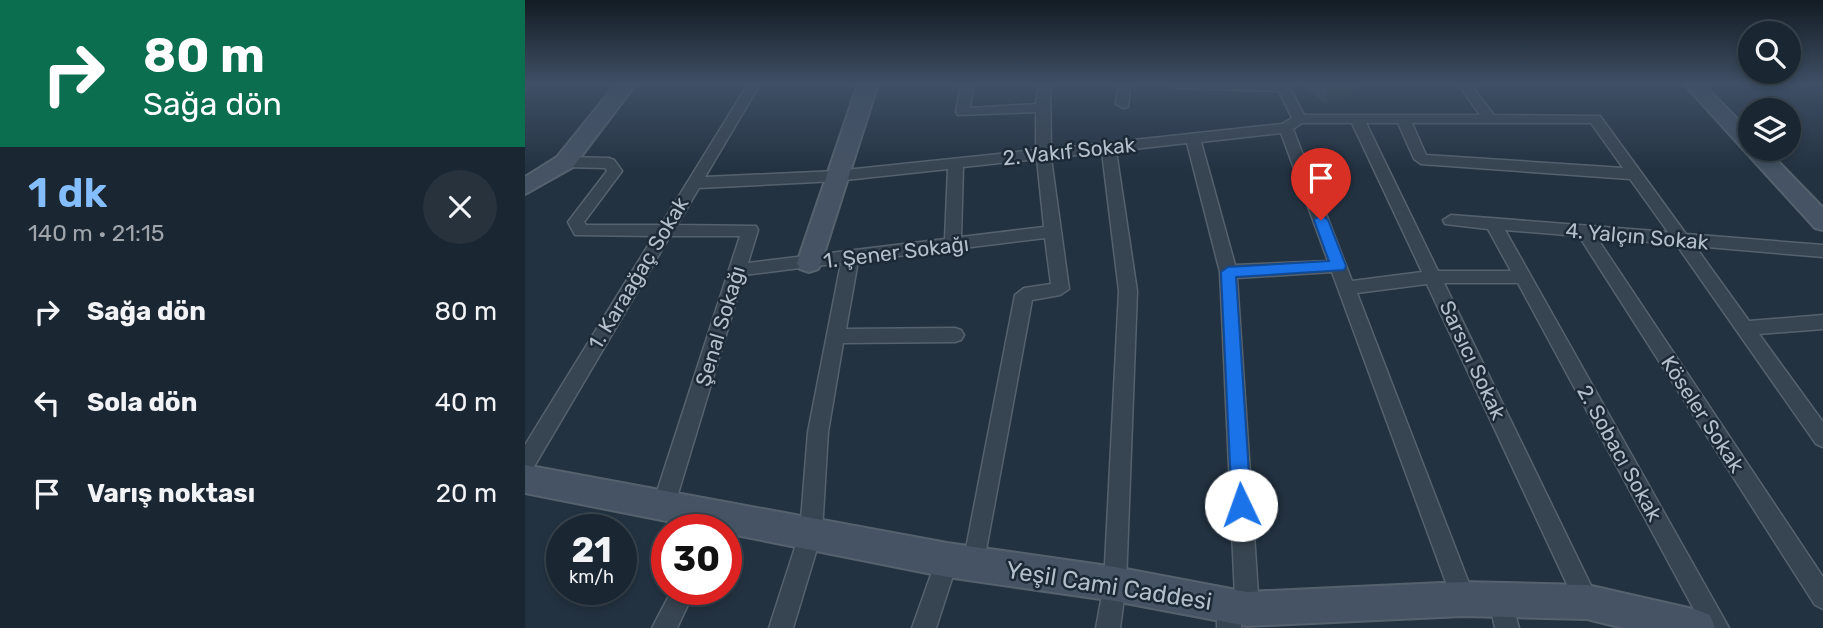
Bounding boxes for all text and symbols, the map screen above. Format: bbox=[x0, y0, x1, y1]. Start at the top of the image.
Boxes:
map controls bbox=[1738, 21, 1801, 161]
button: search bbox=[1738, 21, 1801, 84]
text: 80 m bbox=[143, 26, 265, 84]
icon: right bbox=[28, 28, 119, 119]
text: Sağa dön bbox=[143, 85, 282, 123]
button: layers bbox=[1738, 98, 1801, 161]
street label: 2. Vakıf Sokak bbox=[1001, 132, 1137, 170]
pin bbox=[1291, 148, 1351, 220]
icon: arrive bbox=[1302, 159, 1340, 197]
text: 1 dk bbox=[28, 168, 107, 218]
button: close bbox=[423, 170, 497, 244]
street label: 1. Karaağaç Sokak bbox=[583, 192, 693, 354]
street label: 4. Yalçın Sokak bbox=[1564, 217, 1710, 255]
text: 140 m · 21:15 bbox=[28, 219, 164, 247]
street label: 1. Şener Sokağı bbox=[822, 231, 970, 273]
street label: Şenal Sokağı bbox=[690, 263, 750, 389]
icon: right bbox=[28, 293, 66, 331]
text: Sağa dön bbox=[87, 296, 206, 327]
text: 80 m bbox=[434, 296, 497, 327]
street label: Sarsıcı Sokak bbox=[1435, 297, 1512, 424]
street label: Köseler Sokak bbox=[1656, 351, 1750, 477]
street label: 2. Sobacı Sokak bbox=[1572, 380, 1668, 526]
icon: left bbox=[28, 384, 66, 422]
text: Sola dön bbox=[87, 387, 197, 418]
text: 40 m bbox=[435, 387, 497, 418]
position arrow bbox=[1204, 468, 1278, 542]
icon: arrive bbox=[28, 475, 66, 513]
text: Varış noktası bbox=[87, 478, 255, 509]
text: 20 m bbox=[436, 478, 497, 509]
speed limit sign: 30 bbox=[651, 514, 742, 605]
text: 21 bbox=[571, 529, 612, 571]
street label: Yeşil Cami Caddesi bbox=[1004, 556, 1214, 616]
text: km/h bbox=[569, 566, 614, 588]

